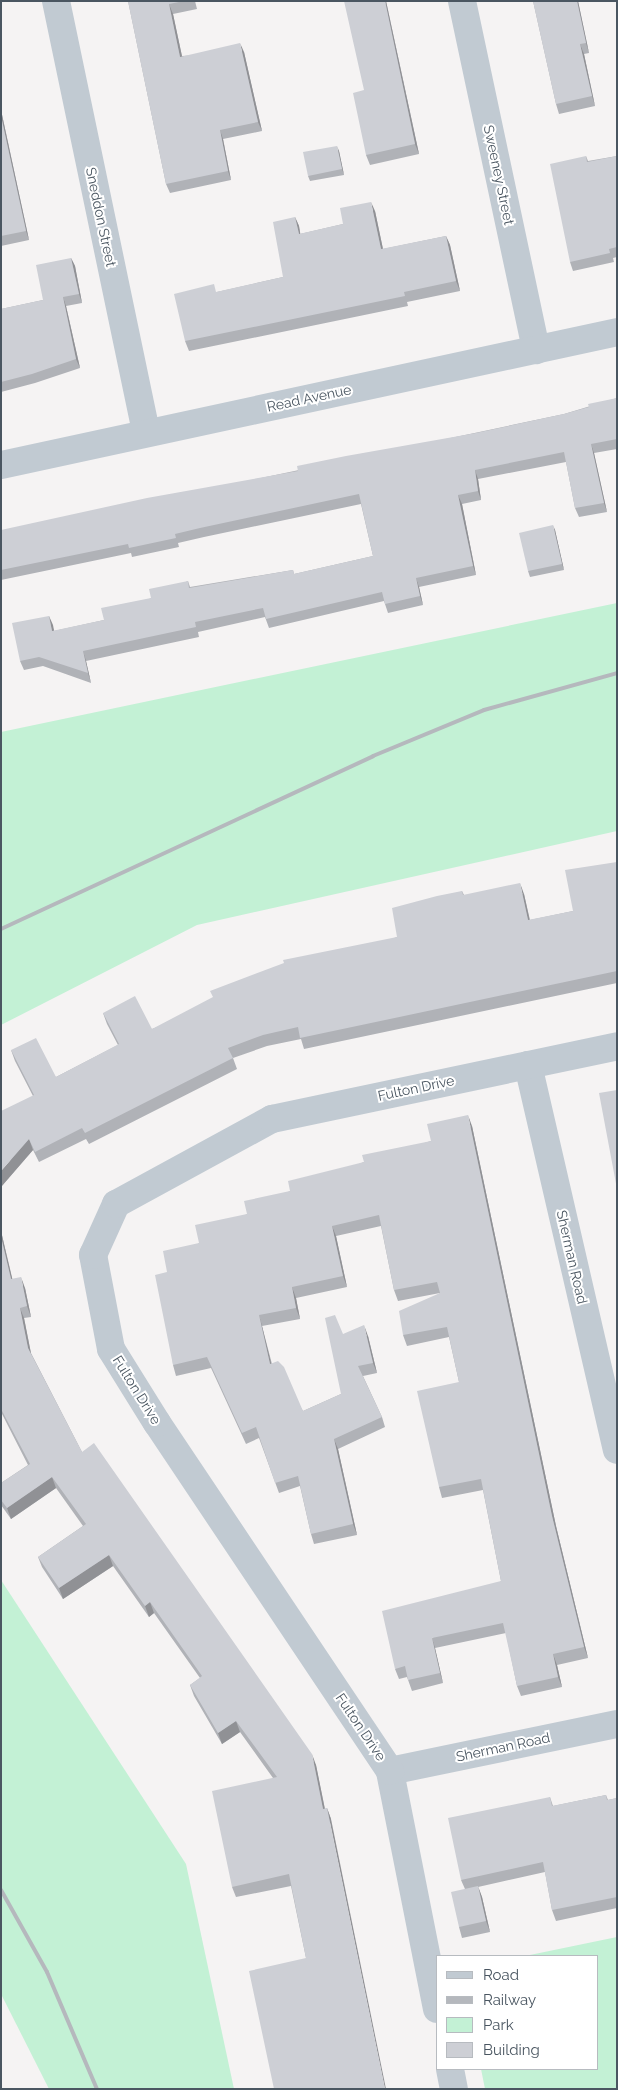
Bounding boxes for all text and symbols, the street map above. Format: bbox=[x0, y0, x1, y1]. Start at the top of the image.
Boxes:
street label: Sweeney Street bbox=[480, 123, 518, 227]
street label: Sneddon Street bbox=[82, 166, 120, 268]
street label: Read Avenue bbox=[265, 381, 353, 415]
street label: Fulton Drive bbox=[376, 1072, 456, 1104]
street label: Sherman Road bbox=[553, 1209, 591, 1305]
street label: Fulton Drive bbox=[109, 1352, 165, 1428]
street label: Fulton Drive bbox=[332, 1690, 390, 1764]
street label: Sherman Road bbox=[454, 1729, 552, 1765]
legend bbox=[436, 1955, 598, 2070]
text: Road bbox=[483, 1966, 519, 1984]
text: Railway bbox=[483, 1991, 536, 2009]
text: Park bbox=[483, 2016, 514, 2034]
text: Building bbox=[483, 2041, 540, 2059]

